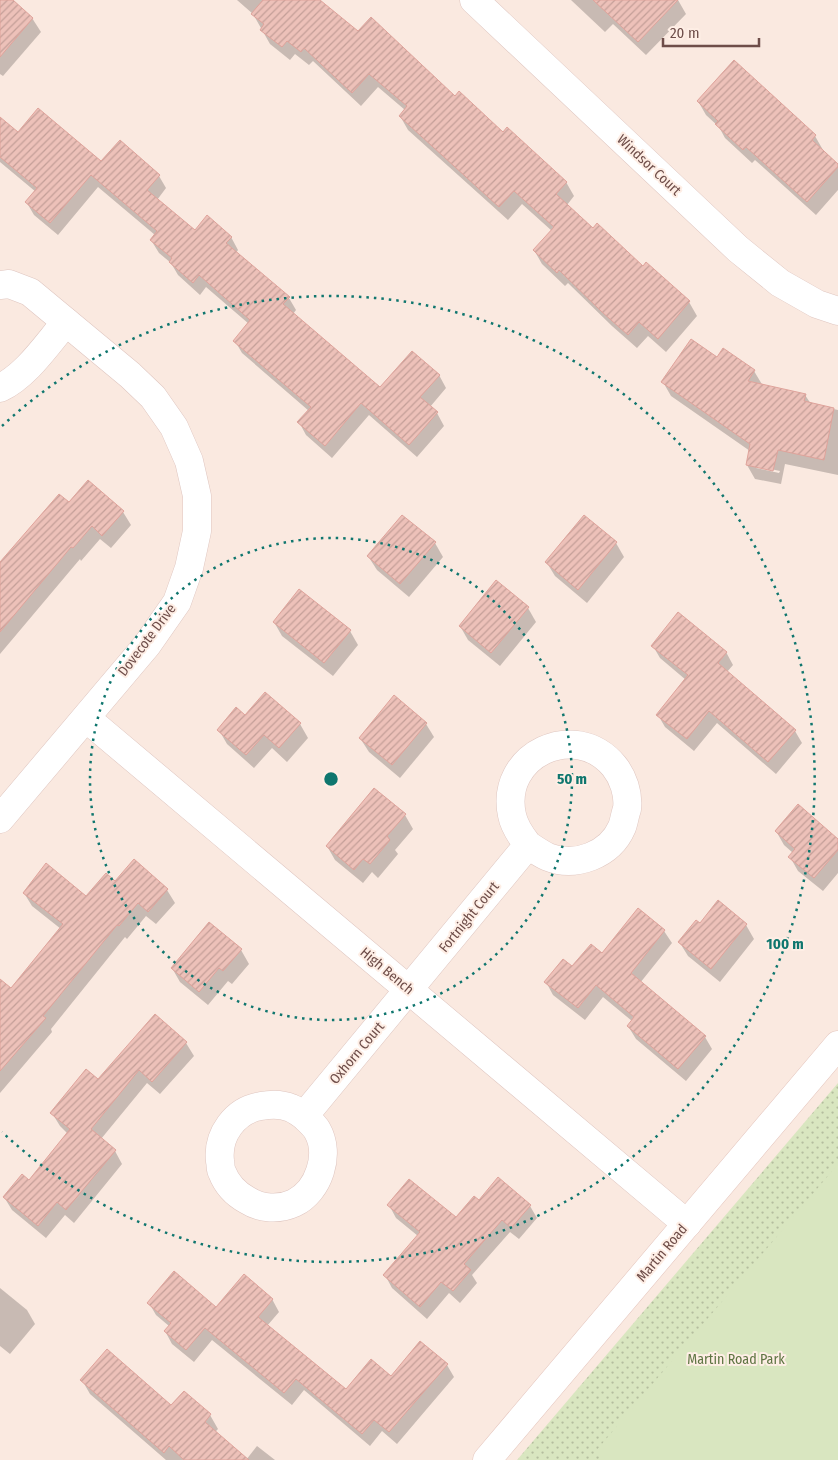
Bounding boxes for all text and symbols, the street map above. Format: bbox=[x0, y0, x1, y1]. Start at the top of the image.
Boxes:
scale bar bbox=[663, 15, 759, 47]
text: 20 m bbox=[670, 24, 700, 42]
street label: Windsor Court bbox=[613, 131, 685, 199]
street label: Dovecote Drive bbox=[114, 601, 180, 679]
centre of rings bbox=[322, 770, 340, 788]
text: 50 m bbox=[557, 770, 587, 788]
street label: Fortnight Court bbox=[435, 878, 503, 956]
text: 100 m bbox=[766, 935, 804, 953]
street label: High Bench bbox=[357, 944, 417, 998]
street label: Oxhorn Court bbox=[326, 1018, 388, 1088]
street label: Martin Road bbox=[633, 1221, 691, 1285]
park label: Martin Road Park bbox=[687, 1351, 785, 1368]

